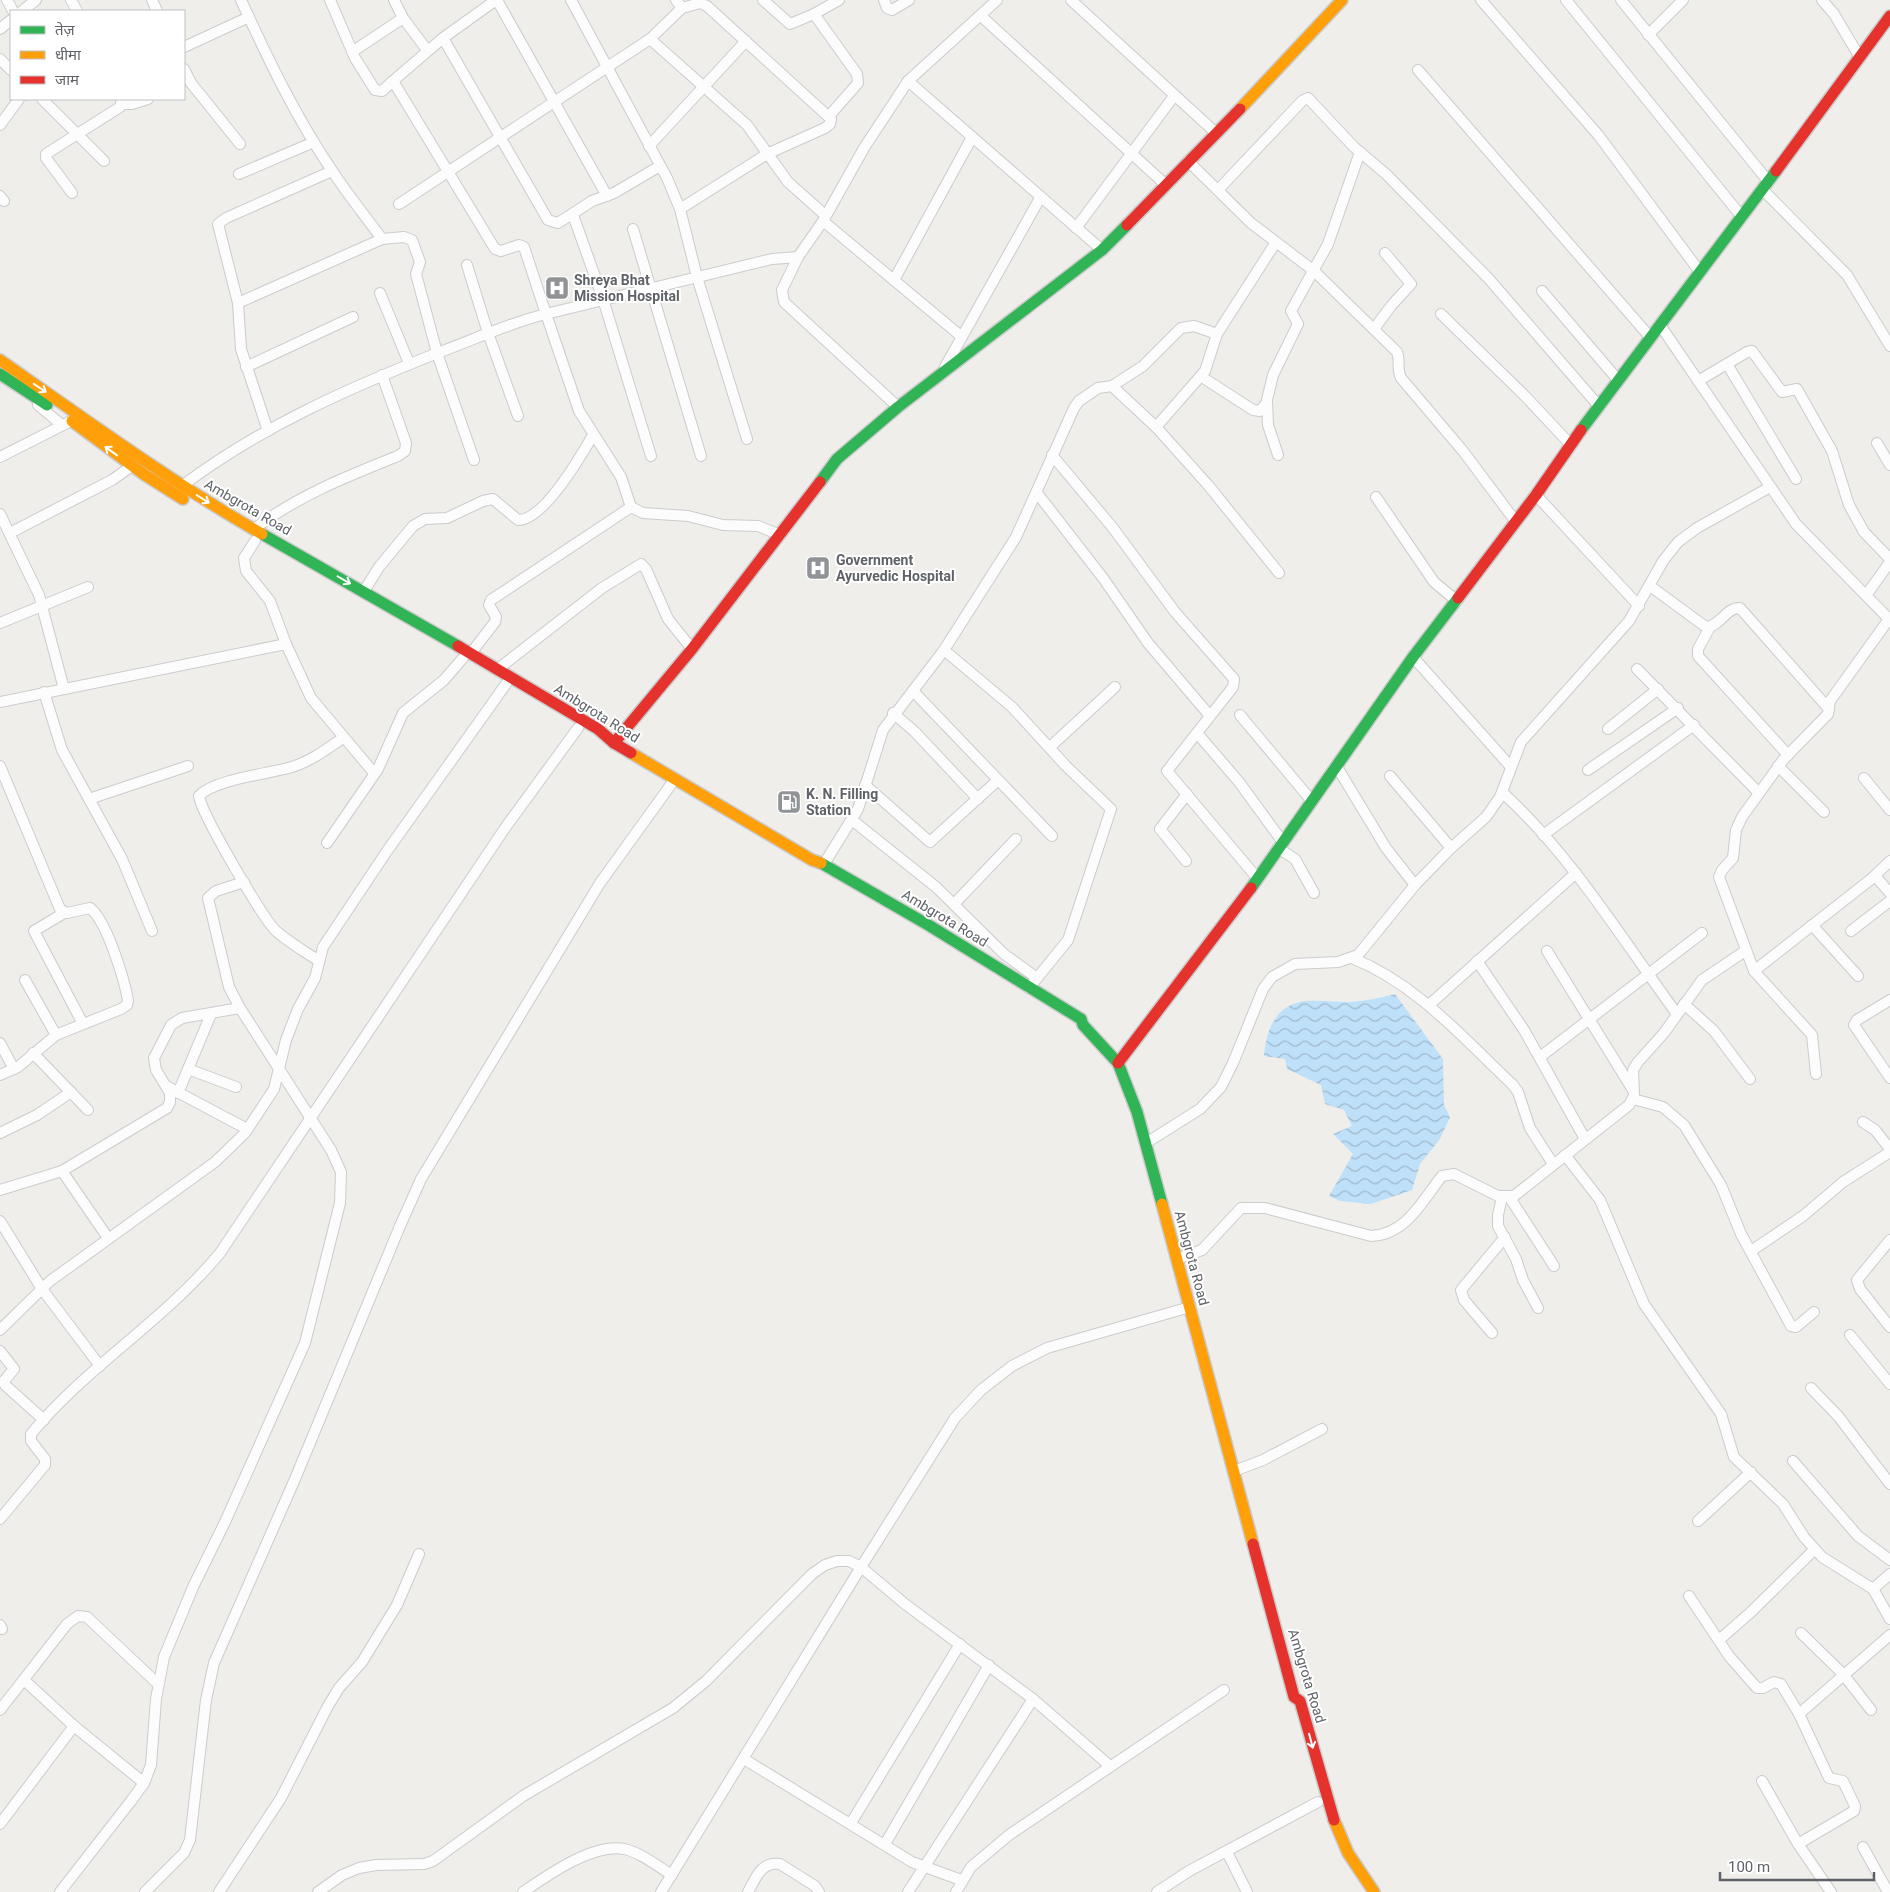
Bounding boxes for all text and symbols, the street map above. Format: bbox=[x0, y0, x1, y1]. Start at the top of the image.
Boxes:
legend bbox=[10, 10, 185, 100]
text: तेज़ bbox=[55, 21, 76, 39]
text: धीमा bbox=[55, 46, 82, 64]
text: जाम bbox=[55, 71, 80, 89]
place label: Shreya Bhat Mission Hospital bbox=[574, 272, 680, 304]
hospital icon: Shreya Bhat Mission Hospital bbox=[544, 275, 570, 301]
one-way arrow bbox=[33, 383, 47, 393]
one-way arrow bbox=[105, 445, 118, 456]
street label: Ambgrota Road bbox=[202, 476, 294, 538]
one-way arrow bbox=[196, 495, 210, 505]
place label: Government Ayurvedic Hospital bbox=[836, 552, 955, 584]
hospital icon: Government Ayurvedic Hospital bbox=[805, 555, 831, 581]
one-way arrow bbox=[337, 575, 352, 585]
street label: Ambgrota Road bbox=[551, 680, 643, 746]
place label: K. N. Filling Station bbox=[806, 786, 878, 818]
fuel station icon: K. N. Filling Station bbox=[776, 789, 802, 815]
street label: Ambgrota Road bbox=[899, 886, 991, 950]
street label: Ambgrota Road bbox=[1172, 1209, 1212, 1307]
street label: Ambgrota Road bbox=[1285, 1627, 1329, 1725]
one-way arrow bbox=[1307, 1733, 1316, 1749]
scale bar bbox=[1720, 1850, 1874, 1882]
text: 100 m bbox=[1728, 1858, 1770, 1876]

